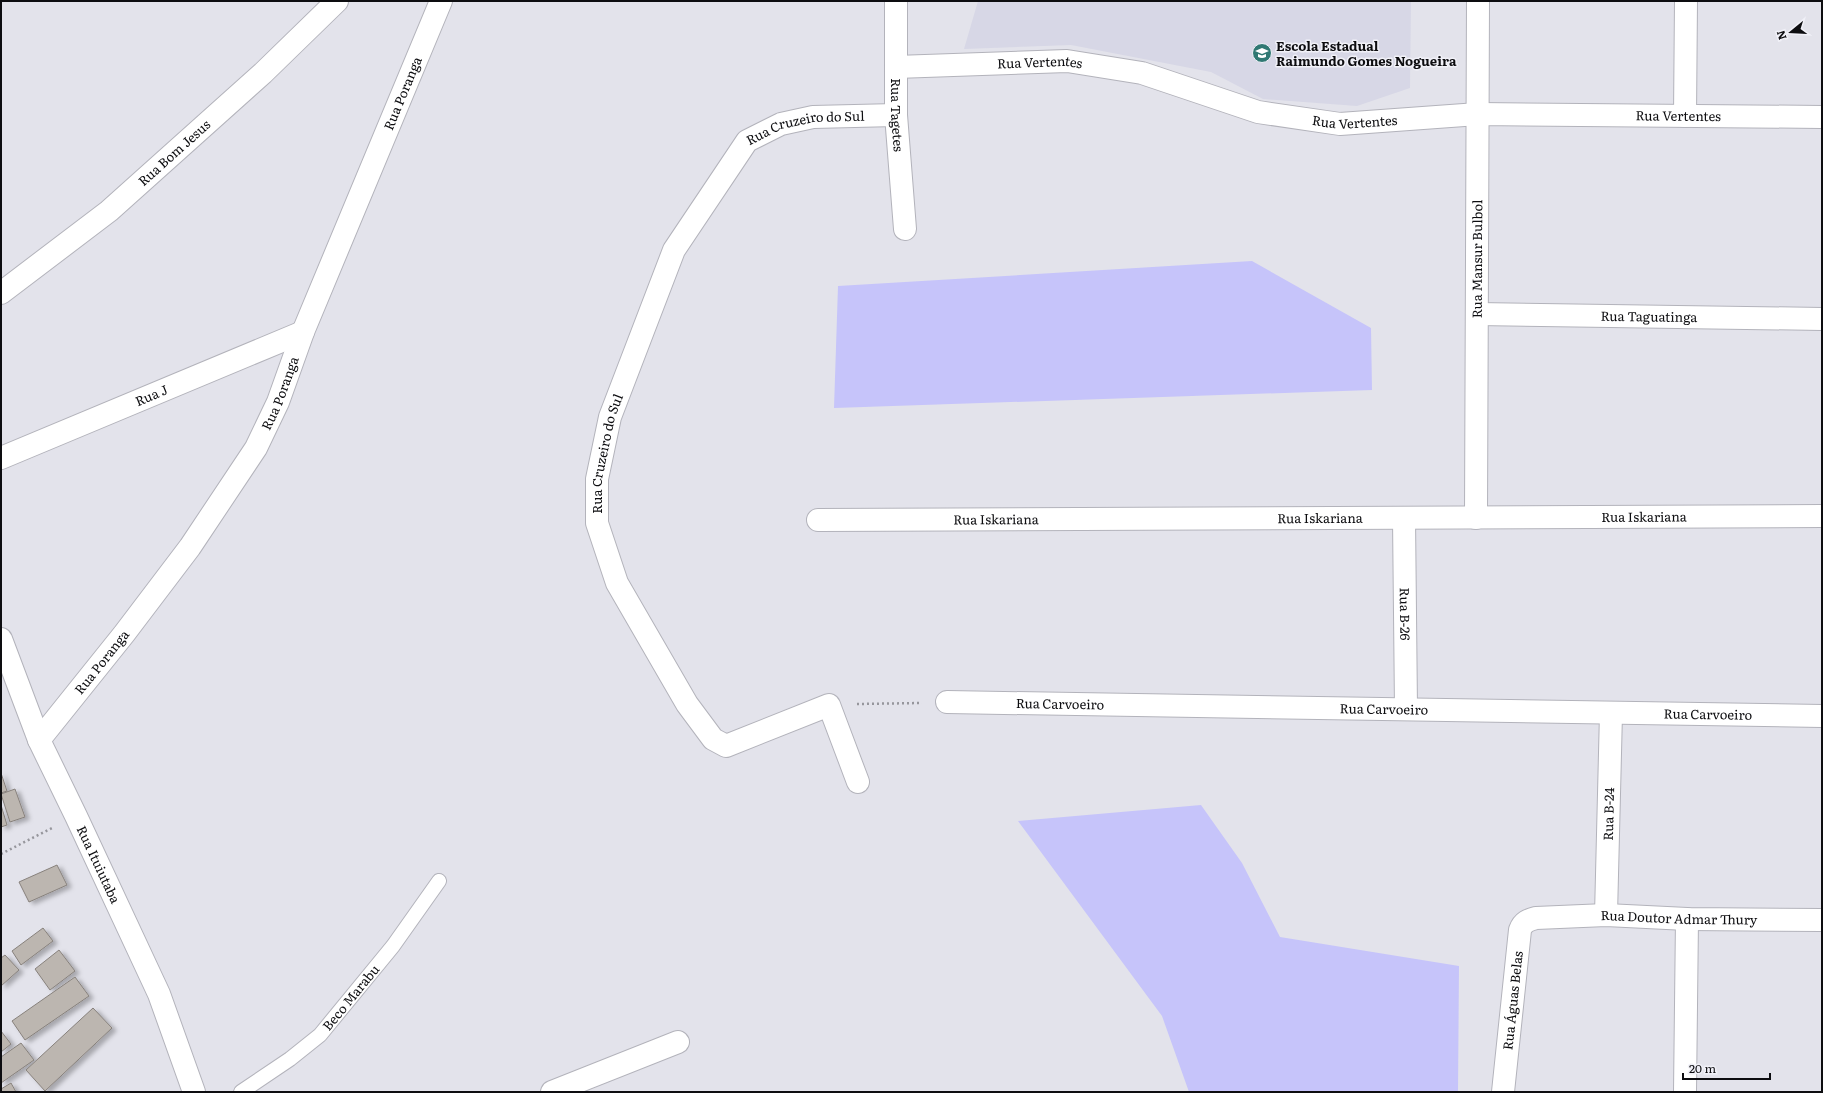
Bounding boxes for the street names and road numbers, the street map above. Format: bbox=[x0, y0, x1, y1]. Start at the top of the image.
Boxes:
street label: Rua Vertentes bbox=[997, 51, 1084, 72]
street label: Rua Poranga bbox=[378, 54, 426, 133]
street label: Rua Tagetes bbox=[887, 78, 909, 153]
street label: Rua Vertentes bbox=[1635, 105, 1721, 125]
street label: Rua Cruzeiro do Sul bbox=[742, 106, 865, 149]
street label: Rua Vertentes bbox=[1311, 110, 1398, 133]
street label: Rua Bom Jesus bbox=[133, 115, 214, 190]
street label: Rua Mansur Bulbol bbox=[1467, 199, 1486, 318]
street label: Rua Taguatinga bbox=[1600, 306, 1698, 326]
street label: Rua Poranga bbox=[256, 354, 303, 433]
street label: Rua J bbox=[132, 379, 171, 410]
street label: Rua Cruzeiro do Sul bbox=[587, 390, 627, 514]
street label: Rua Iskariana bbox=[1601, 507, 1687, 526]
street label: Rua Iskariana bbox=[1277, 508, 1363, 527]
street label: Rua Iskariana bbox=[953, 509, 1039, 528]
street label: Rua B-26 bbox=[1396, 587, 1415, 641]
street label: Rua Poranga bbox=[69, 625, 133, 698]
street label: Rua Carvoeiro bbox=[1016, 693, 1105, 714]
street label: Rua Carvoeiro bbox=[1340, 698, 1429, 719]
street label: Rua Carvoeiro bbox=[1664, 703, 1753, 724]
street label: Rua B-24 bbox=[1598, 787, 1618, 841]
street label: Rua Ituiutaba bbox=[73, 822, 125, 906]
street label: Rua Doutor Admar Thury bbox=[1600, 905, 1758, 929]
street label: Rua Águas Belas bbox=[1497, 950, 1527, 1051]
street label: Beco Marabu bbox=[317, 960, 383, 1034]

